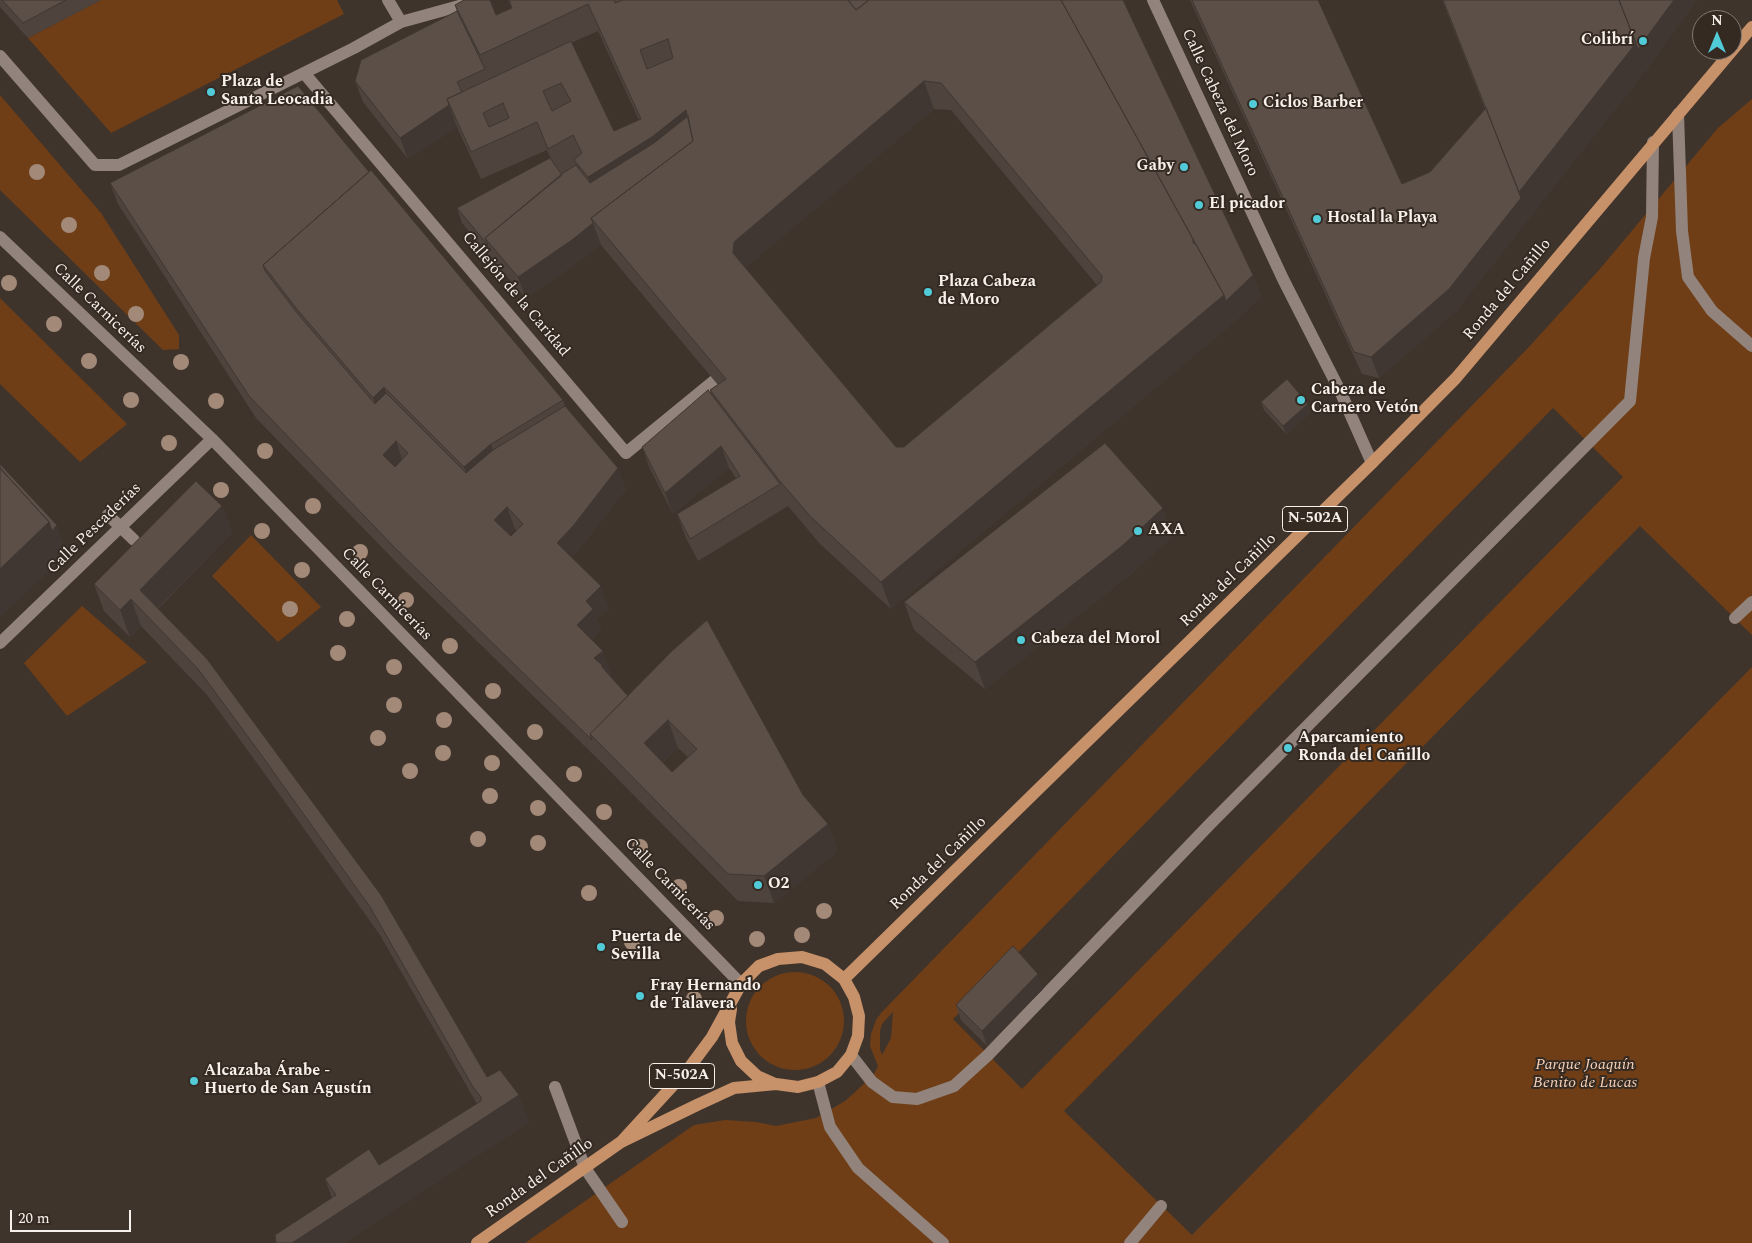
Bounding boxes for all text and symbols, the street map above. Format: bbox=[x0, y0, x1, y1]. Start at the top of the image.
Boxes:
north arrow bbox=[1692, 10, 1742, 60]
text: N bbox=[1711, 10, 1723, 31]
street label: Calle Cabeza del Moro bbox=[1176, 26, 1262, 180]
place label: Colibrí bbox=[1581, 31, 1633, 51]
marker: Colibrí bbox=[1637, 35, 1649, 47]
place label: Plaza de Santa Leocadia bbox=[221, 73, 333, 111]
marker: Plaza de Santa Leocadia bbox=[205, 86, 217, 98]
place label: Ciclos Barber bbox=[1263, 94, 1363, 114]
marker: Ciclos Barber bbox=[1247, 98, 1259, 110]
place label: Gaby bbox=[1137, 157, 1174, 177]
marker: Gaby bbox=[1178, 161, 1190, 173]
place label: El picador bbox=[1209, 195, 1285, 215]
marker: El picador bbox=[1193, 199, 1205, 211]
place label: Hostal la Playa bbox=[1327, 209, 1437, 229]
marker: Hostal la Playa bbox=[1311, 213, 1323, 225]
street label: Callejón de la Caridad bbox=[457, 229, 573, 361]
street label: Ronda del Cañillo bbox=[1460, 235, 1556, 345]
street label: Calle Carnicerías bbox=[48, 260, 150, 358]
place label: Plaza Cabeza de Moro bbox=[938, 273, 1036, 311]
marker: Plaza Cabeza de Moro bbox=[922, 286, 934, 298]
place label: Cabeza de Carnero Vetón bbox=[1311, 381, 1419, 419]
marker: Cabeza de Carnero Vetón bbox=[1295, 394, 1307, 406]
street label: Calle Pescaderías bbox=[44, 479, 146, 579]
road number: N-502A bbox=[1282, 506, 1348, 532]
place label: AXA bbox=[1148, 521, 1185, 541]
marker: AXA bbox=[1132, 525, 1144, 537]
street label: Ronda del Cañillo bbox=[1177, 530, 1281, 632]
street label: Calle Carnicerías bbox=[337, 544, 435, 646]
place label: Cabeza del Morol bbox=[1031, 630, 1160, 650]
marker: Cabeza del Morol bbox=[1015, 634, 1027, 646]
place label: Aparcamiento Ronda del Cañillo bbox=[1298, 729, 1430, 767]
marker: Aparcamiento Ronda del Cañillo bbox=[1282, 742, 1294, 754]
street label: Ronda del Cañillo bbox=[887, 813, 991, 915]
street label: Calle Carnicerías bbox=[620, 834, 718, 936]
place label: O2 bbox=[768, 875, 790, 895]
marker: O2 bbox=[752, 879, 764, 891]
place label: Puerta de Sevilla bbox=[611, 928, 682, 966]
marker: Puerta de Sevilla bbox=[595, 941, 607, 953]
place label: Fray Hernando de Talavera bbox=[650, 977, 761, 1015]
marker: Fray Hernando de Talavera bbox=[634, 990, 646, 1002]
park label: Parque Joaquín Benito de Lucas bbox=[1533, 1056, 1637, 1094]
place label: Alcazaba Árabe - Huerto de San Agustín bbox=[204, 1062, 372, 1100]
road number: N-502A bbox=[650, 1064, 714, 1088]
marker: Alcazaba Árabe - Huerto de San Agustín bbox=[188, 1075, 200, 1087]
street label: Ronda del Cañillo bbox=[483, 1135, 597, 1223]
scale bar bbox=[12, 1200, 134, 1232]
text: 20 m bbox=[18, 1207, 50, 1230]

